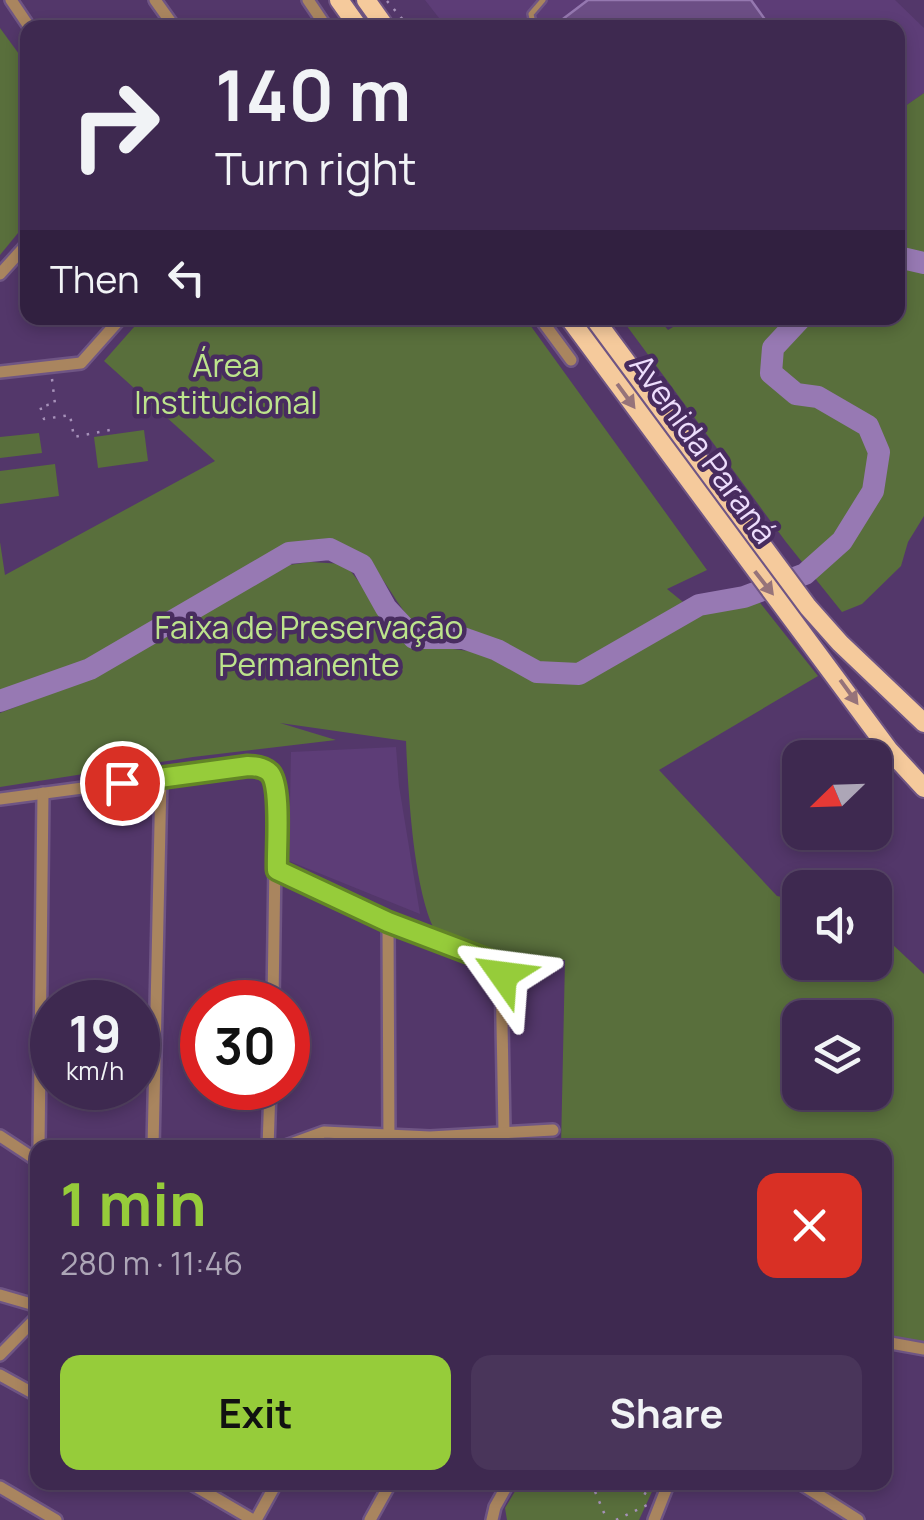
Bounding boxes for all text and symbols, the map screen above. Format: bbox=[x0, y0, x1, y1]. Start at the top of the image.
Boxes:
text: 140 m bbox=[215, 46, 411, 142]
icon: right bbox=[50, 60, 180, 190]
text: Turn right bbox=[215, 137, 416, 199]
icon: left bbox=[159, 250, 214, 305]
text: Then bbox=[50, 252, 139, 304]
park label: Área Institucional bbox=[134, 343, 318, 424]
street label: Avenida Paraná bbox=[620, 345, 788, 552]
one-way arrow bbox=[616, 383, 636, 409]
one-way arrow bbox=[753, 570, 774, 595]
park label: Faixa de Preservação Permanente bbox=[155, 605, 463, 686]
one-way arrow bbox=[839, 679, 858, 705]
north arrow bbox=[782, 740, 892, 850]
map controls bbox=[782, 740, 892, 1110]
pin bbox=[80, 741, 165, 826]
icon: arrive bbox=[95, 756, 150, 811]
button: sound bbox=[782, 870, 892, 980]
position arrow bbox=[451, 923, 555, 1027]
speed limit sign: 30 bbox=[180, 980, 310, 1110]
text: 19 bbox=[69, 999, 121, 1067]
button: layers bbox=[782, 1000, 892, 1110]
text: km/h bbox=[66, 1053, 124, 1088]
text: 1 min bbox=[60, 1162, 207, 1244]
button: close bbox=[757, 1173, 862, 1278]
text: 280 m · 11:46 bbox=[60, 1241, 243, 1285]
button: Exit bbox=[60, 1355, 451, 1470]
button: Share bbox=[471, 1355, 862, 1470]

